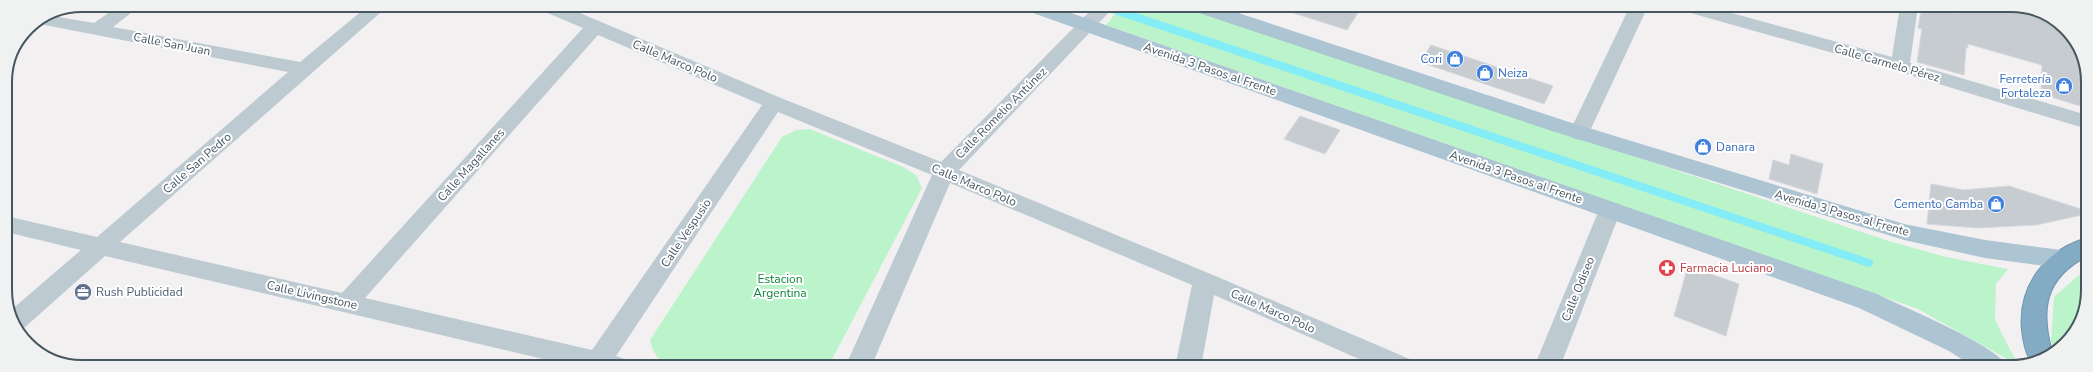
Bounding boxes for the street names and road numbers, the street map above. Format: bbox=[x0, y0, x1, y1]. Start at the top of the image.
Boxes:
street label: Calle San Juan bbox=[132, 29, 212, 59]
street label: Calle Marco Polo bbox=[630, 36, 720, 86]
street label: Avenida 3 Pasos al Frente bbox=[1141, 39, 1279, 99]
street label: Calle Carmelo Pérez bbox=[1832, 40, 1942, 86]
street label: Calle Romelio Antúnez bbox=[952, 63, 1051, 162]
street label: Calle Magallanes bbox=[434, 125, 508, 205]
street label: Calle San Pedro bbox=[159, 129, 235, 197]
street label: Avenida 3 Pasos al Frente bbox=[1447, 147, 1585, 207]
street label: Calle Marco Polo bbox=[929, 160, 1019, 210]
street label: Avenida 3 Pasos al Frente bbox=[1773, 186, 1911, 240]
street label: Calle Vespusio bbox=[657, 195, 715, 270]
street label: Calle Odiseo bbox=[1558, 254, 1598, 324]
street label: Calle Livingstone bbox=[265, 277, 359, 313]
street label: Calle Marco Polo bbox=[1228, 285, 1318, 337]

